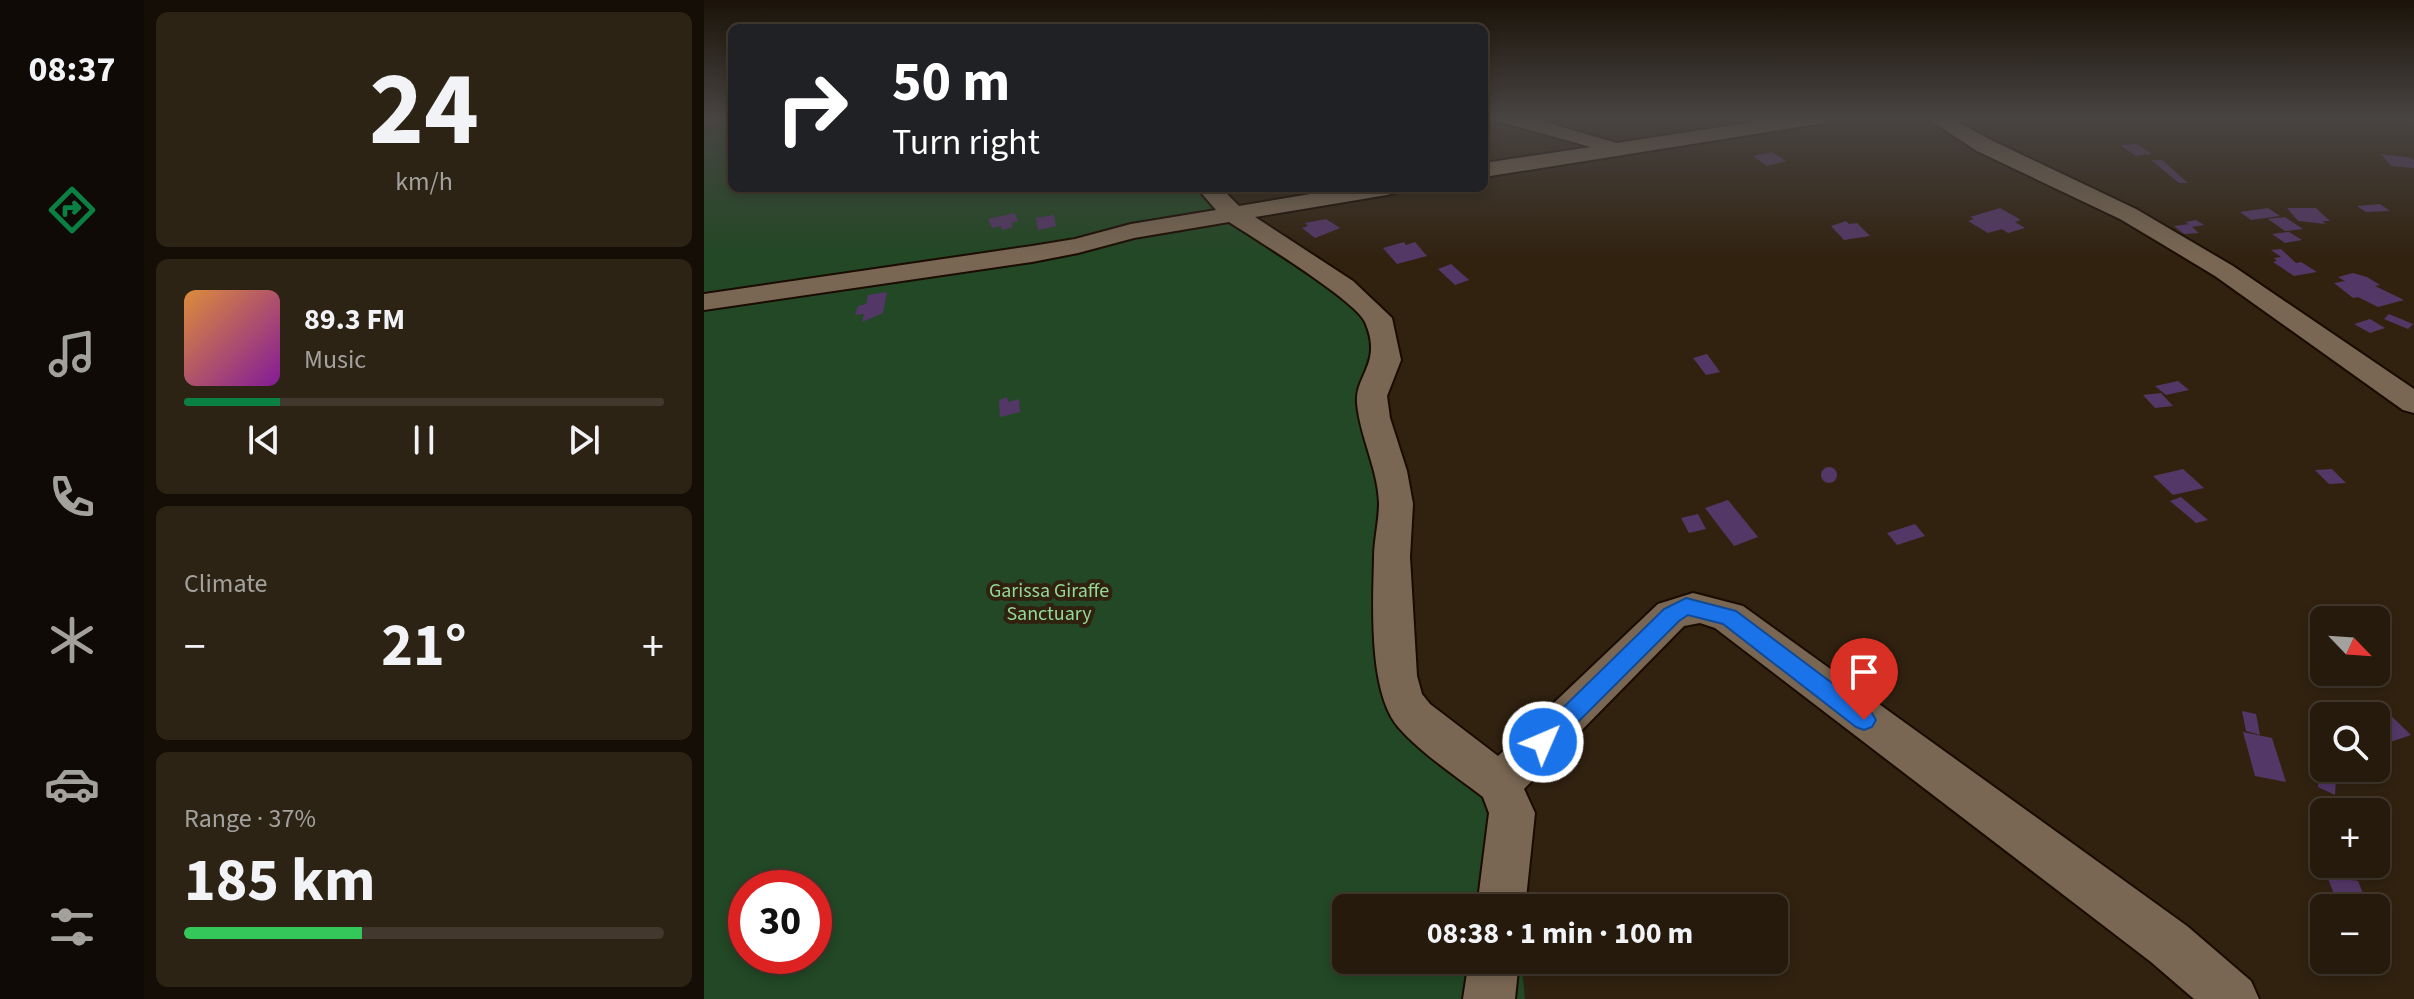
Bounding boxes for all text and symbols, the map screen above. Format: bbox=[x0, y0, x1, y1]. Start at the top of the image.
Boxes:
text: 24 bbox=[369, 37, 479, 185]
text: 50 m bbox=[892, 43, 1010, 122]
text: 08:37 bbox=[29, 44, 115, 95]
icon: right bbox=[760, 56, 864, 160]
text: Turn right bbox=[892, 117, 1040, 168]
text: km/h bbox=[395, 163, 453, 200]
icon: directions bbox=[44, 182, 100, 238]
text: 89.3 FM bbox=[304, 298, 405, 341]
icon: music bbox=[44, 326, 100, 382]
text: Music bbox=[304, 341, 366, 378]
icon: previous bbox=[242, 418, 286, 462]
icon: pause bbox=[402, 418, 446, 462]
icon: next bbox=[562, 418, 606, 462]
icon: phone bbox=[44, 469, 100, 525]
text: Climate bbox=[184, 565, 268, 602]
park label: Garissa Giraffe Sanctuary bbox=[989, 577, 1109, 628]
text: 21° bbox=[381, 604, 467, 689]
north arrow bbox=[2310, 606, 2390, 686]
map controls bbox=[2310, 606, 2390, 974]
icon: climate bbox=[44, 612, 100, 668]
text: − bbox=[184, 616, 206, 679]
text: + bbox=[642, 616, 664, 679]
pin bbox=[1830, 638, 1898, 720]
icon: arrive bbox=[1842, 650, 1886, 694]
position arrow bbox=[1501, 700, 1585, 784]
button: search bbox=[2310, 702, 2390, 782]
icon: car bbox=[44, 756, 100, 812]
button: + bbox=[2310, 798, 2390, 878]
text: Range · 37% bbox=[184, 800, 316, 837]
text: 185 km bbox=[184, 839, 375, 924]
speed limit sign: 30 bbox=[728, 870, 832, 974]
button: − bbox=[2310, 894, 2390, 974]
icon: filters bbox=[44, 899, 100, 955]
text: 08:38 · 1 min · 100 m bbox=[1427, 912, 1693, 955]

